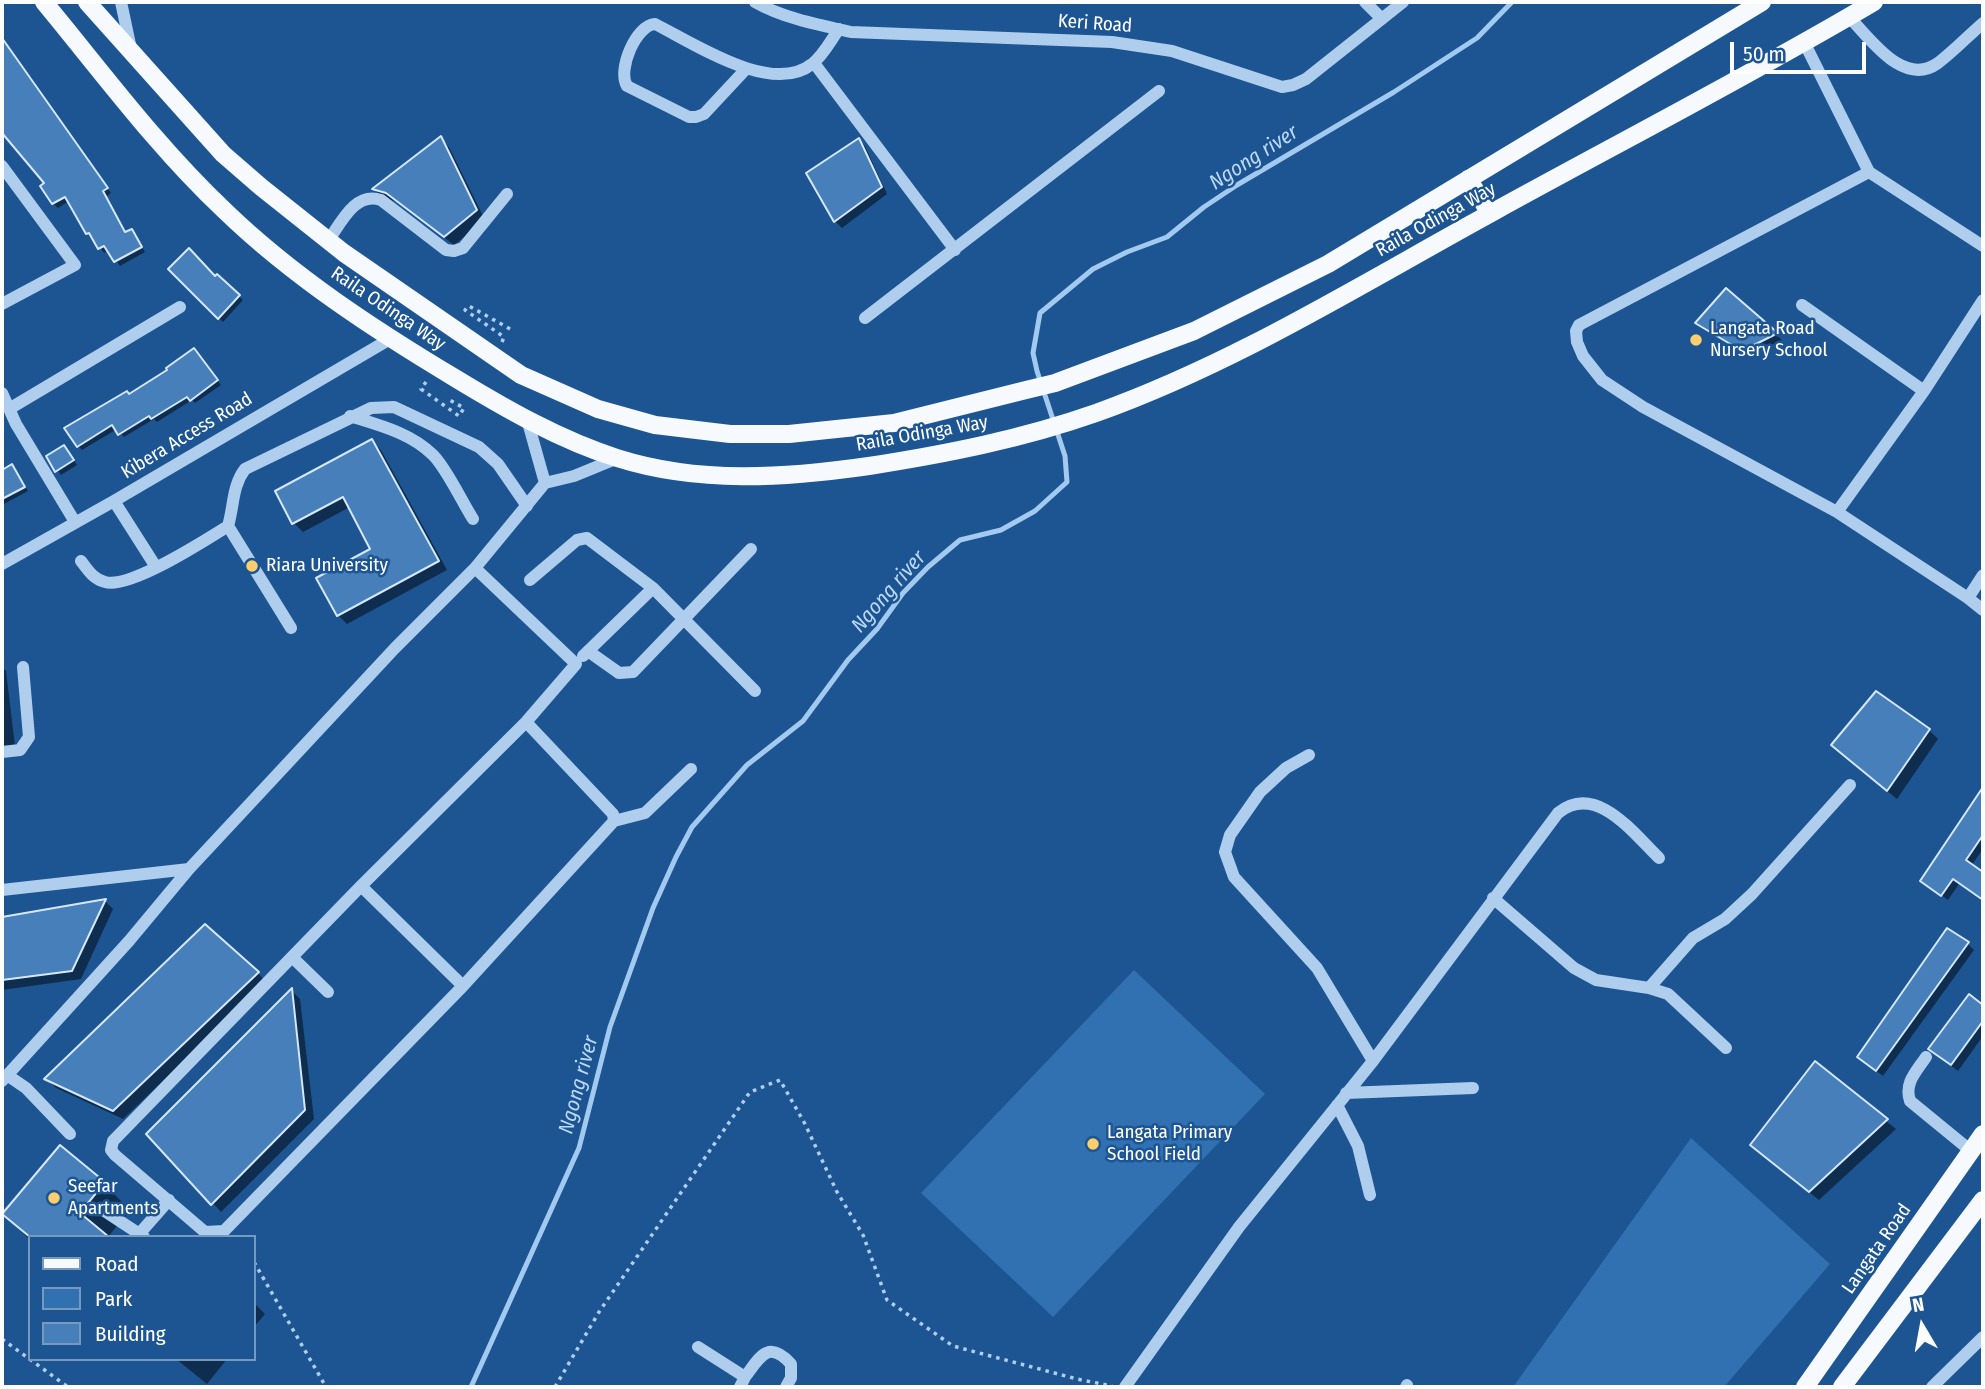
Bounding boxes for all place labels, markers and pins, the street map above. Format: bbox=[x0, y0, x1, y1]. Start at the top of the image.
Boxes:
place label: Langata Road Nursery School bbox=[1710, 318, 1827, 362]
marker: Langata Road Nursery School bbox=[1688, 332, 1704, 348]
place label: Riara University bbox=[266, 555, 388, 577]
marker: Riara University bbox=[244, 558, 260, 574]
place label: Langata Primary School Field bbox=[1107, 1122, 1232, 1166]
marker: Langata Primary School Field bbox=[1085, 1136, 1101, 1152]
place label: Seefar Apartments bbox=[68, 1176, 158, 1220]
marker: Seefar Apartments bbox=[46, 1190, 62, 1206]

